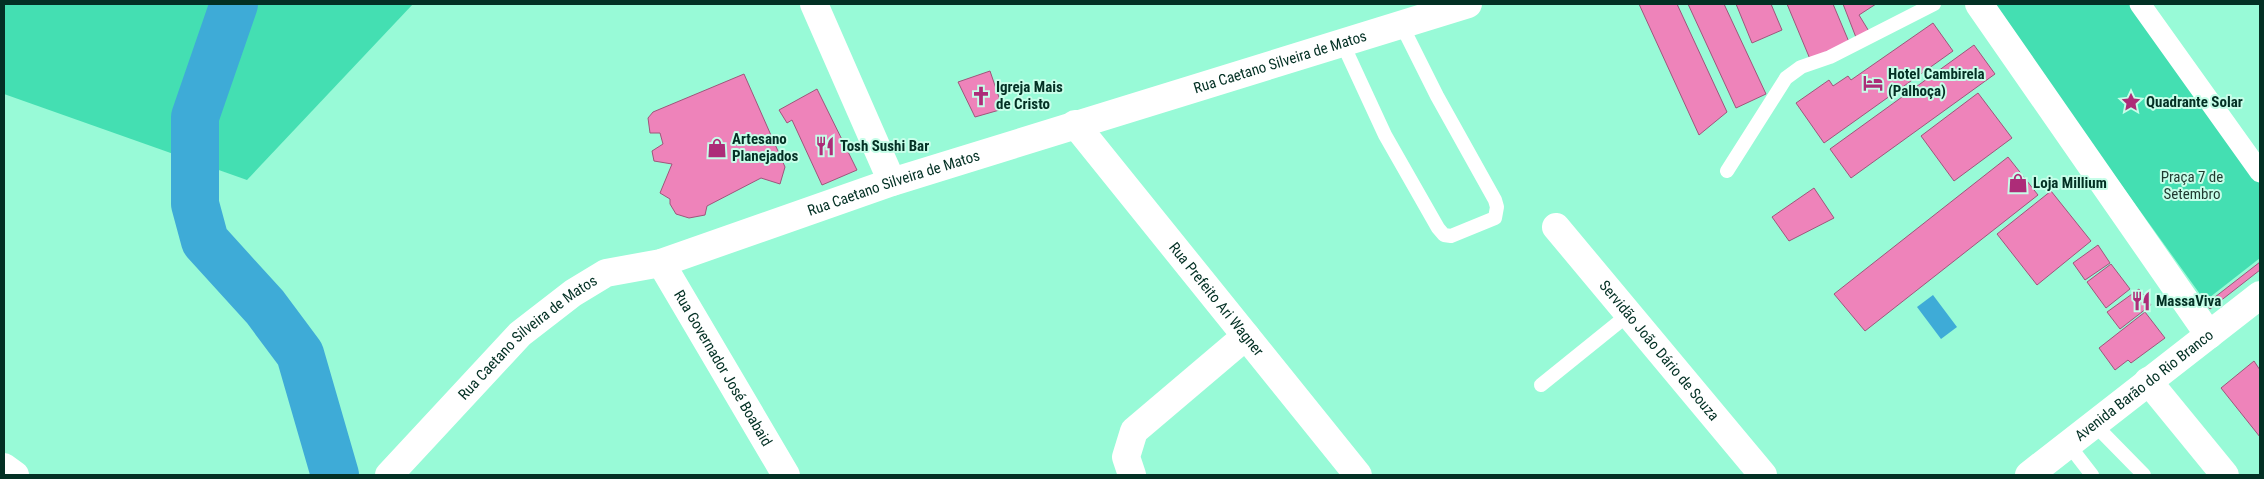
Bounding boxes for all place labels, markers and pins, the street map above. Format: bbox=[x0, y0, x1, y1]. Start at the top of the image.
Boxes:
place label: Hotel Cambirela (Palhoça) bbox=[1888, 65, 1984, 100]
hotel icon: Hotel Cambirela (Palhoça) bbox=[1862, 72, 1884, 94]
place label: Igreja Mais de Cristo bbox=[996, 78, 1063, 113]
church icon: Igreja Mais de Cristo bbox=[970, 85, 992, 107]
place icon: Quadrante Solar bbox=[2120, 91, 2142, 113]
place label: Quadrante Solar bbox=[2146, 93, 2243, 111]
place label: Artesano Planejados bbox=[732, 130, 799, 165]
restaurant icon: Tosh Sushi Bar bbox=[814, 135, 836, 157]
shop icon: Artesano Planejados bbox=[706, 137, 728, 159]
place label: Tosh Sushi Bar bbox=[840, 137, 929, 155]
shop icon: Loja Millium bbox=[2007, 172, 2029, 194]
place label: Loja Millium bbox=[2033, 174, 2107, 192]
restaurant icon: MassaViva bbox=[2130, 290, 2152, 312]
place label: MassaViva bbox=[2156, 292, 2221, 310]

